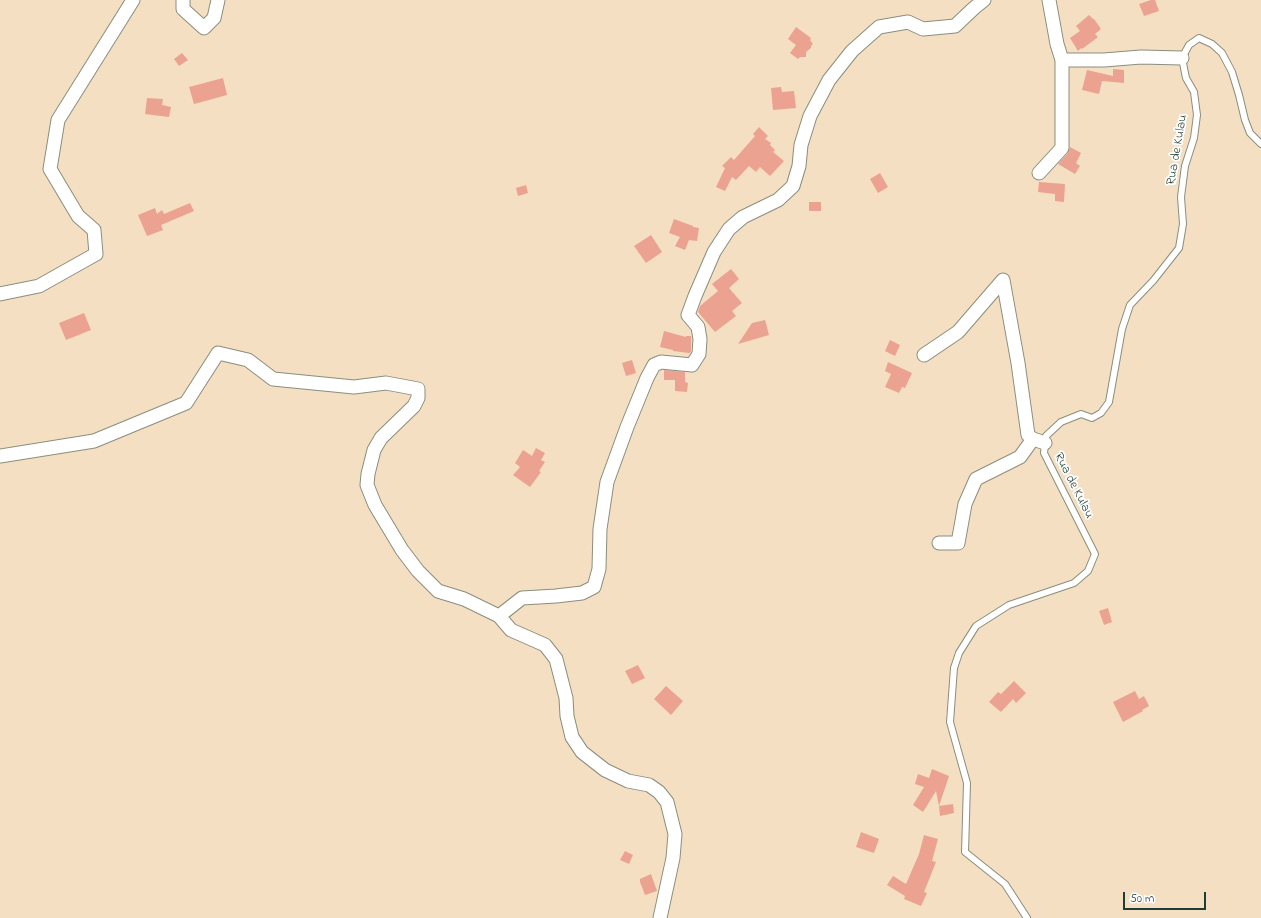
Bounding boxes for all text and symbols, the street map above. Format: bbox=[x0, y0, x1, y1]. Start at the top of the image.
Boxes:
street label: Rua de Kulau bbox=[1164, 113, 1192, 187]
street label: Rua de Kulau bbox=[1050, 451, 1096, 521]
scale bar bbox=[1125, 884, 1208, 910]
text: 50 m bbox=[1130, 890, 1154, 908]

